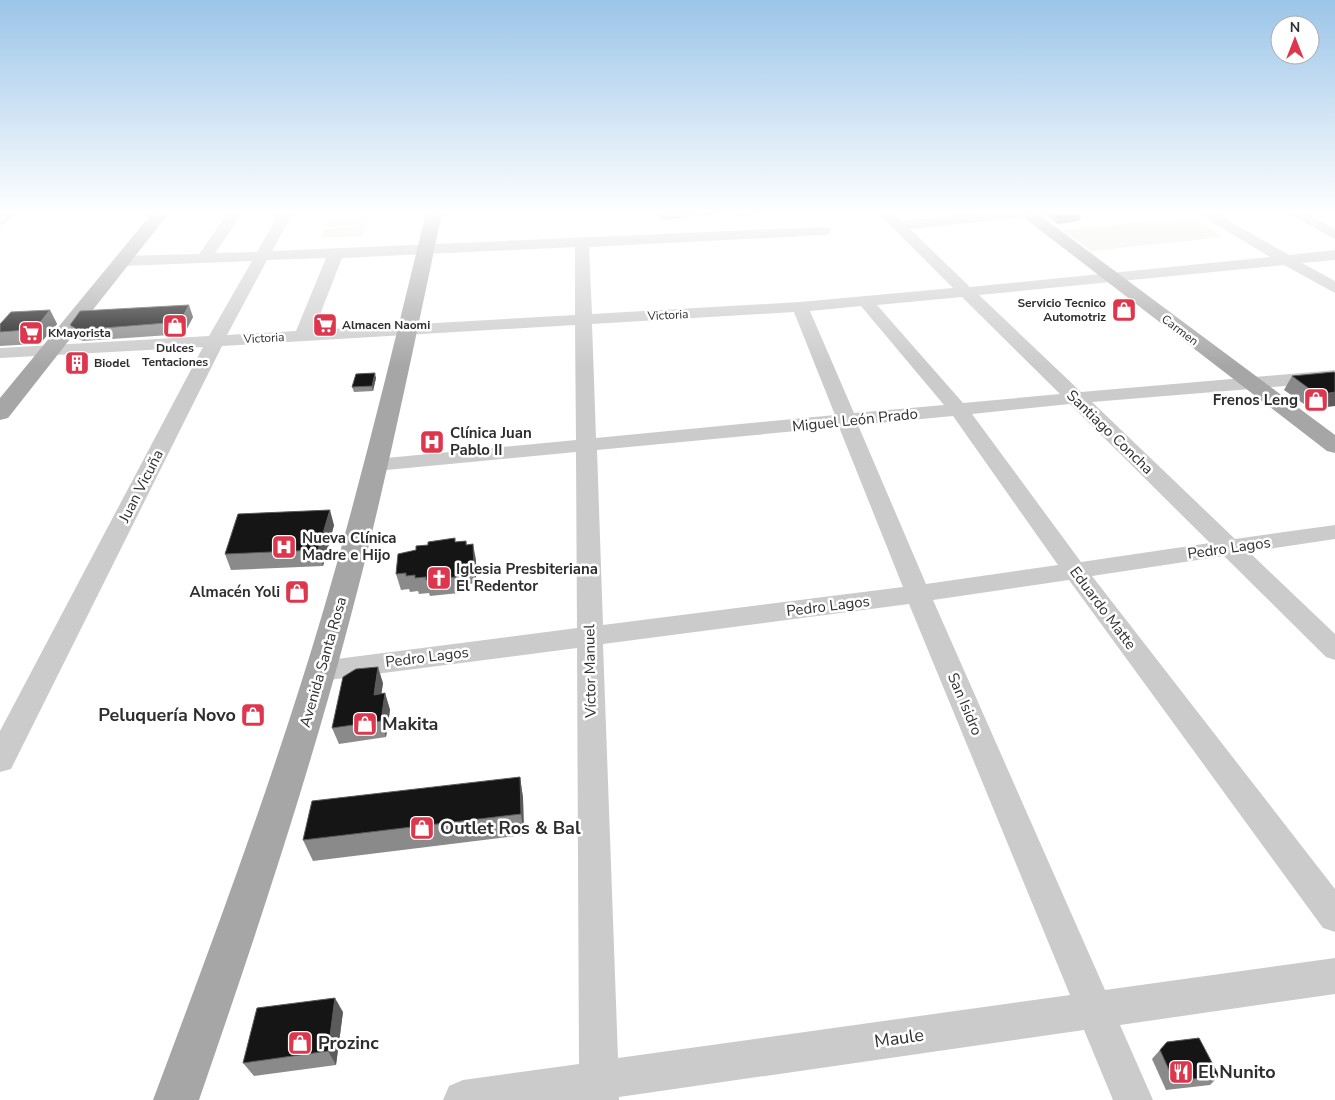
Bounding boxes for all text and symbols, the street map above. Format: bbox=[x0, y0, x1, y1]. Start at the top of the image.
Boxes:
north arrow bbox=[1270, 15, 1320, 65]
text: N bbox=[1290, 18, 1300, 37]
place label: Servicio Tecnico Automotriz bbox=[1017, 295, 1106, 325]
shop icon: Servicio Tecnico Automotriz bbox=[1111, 297, 1137, 323]
street label: Victoria bbox=[646, 306, 689, 324]
street label: Carmen bbox=[1158, 311, 1202, 349]
supermarket icon: Almacen Naomi bbox=[312, 312, 338, 338]
shop icon: Dulces Tentaciones bbox=[162, 313, 188, 339]
place label: Almacen Naomi bbox=[342, 317, 430, 333]
supermarket icon: KMayorista bbox=[18, 320, 44, 346]
place label: KMayorista bbox=[48, 325, 111, 341]
street label: Victoria bbox=[242, 329, 285, 347]
place label: Dulces Tentaciones bbox=[142, 340, 208, 370]
building icon: Biodel bbox=[64, 350, 90, 376]
place label: Biodel bbox=[94, 355, 130, 371]
street label: Santiago Concha bbox=[1062, 385, 1158, 479]
shop icon: Frenos Leng bbox=[1303, 387, 1329, 413]
place label: Frenos Leng bbox=[1213, 390, 1298, 410]
street label: Miguel León Prado bbox=[791, 403, 919, 437]
place label: Clínica Juan Pablo II bbox=[450, 423, 532, 460]
hospital icon: Clínica Juan Pablo II bbox=[419, 429, 445, 455]
street label: Juan Vicuña bbox=[114, 446, 168, 527]
place label: Nueva Clínica Madre e Hijo bbox=[302, 528, 397, 565]
street label: Pedro Lagos bbox=[1186, 532, 1272, 564]
hospital icon: Nueva Clínica Madre e Hijo bbox=[271, 534, 297, 560]
place label: Iglesia Presbiteriana El Redentor bbox=[456, 559, 598, 596]
street label: Eduardo Matte bbox=[1065, 562, 1141, 654]
church icon: Iglesia Presbiteriana El Redentor bbox=[426, 565, 452, 591]
shop icon: Almacén Yoli bbox=[284, 579, 310, 605]
place label: Almacén Yoli bbox=[190, 582, 280, 602]
street label: Pedro Lagos bbox=[785, 591, 871, 621]
street label: Avenida Santa Rosa bbox=[295, 594, 351, 730]
street label: Víctor Manuel bbox=[579, 623, 601, 719]
street label: Pedro Lagos bbox=[384, 642, 470, 672]
street label: San Isidro bbox=[943, 670, 987, 738]
shop icon: Peluquería Novo bbox=[240, 702, 266, 728]
place label: Peluquería Novo bbox=[98, 703, 236, 727]
shop icon: Makita bbox=[352, 711, 378, 737]
place label: Makita bbox=[382, 712, 438, 736]
shop icon: Outlet Ros & Bal bbox=[409, 815, 435, 841]
place label: Outlet Ros & Bal bbox=[440, 816, 581, 840]
street label: Maule bbox=[873, 1023, 925, 1053]
shop icon: Prozinc bbox=[287, 1030, 313, 1056]
place label: Prozinc bbox=[318, 1031, 379, 1055]
restaurant icon: El Nunito bbox=[1168, 1059, 1194, 1085]
place label: El Nunito bbox=[1198, 1060, 1276, 1084]

